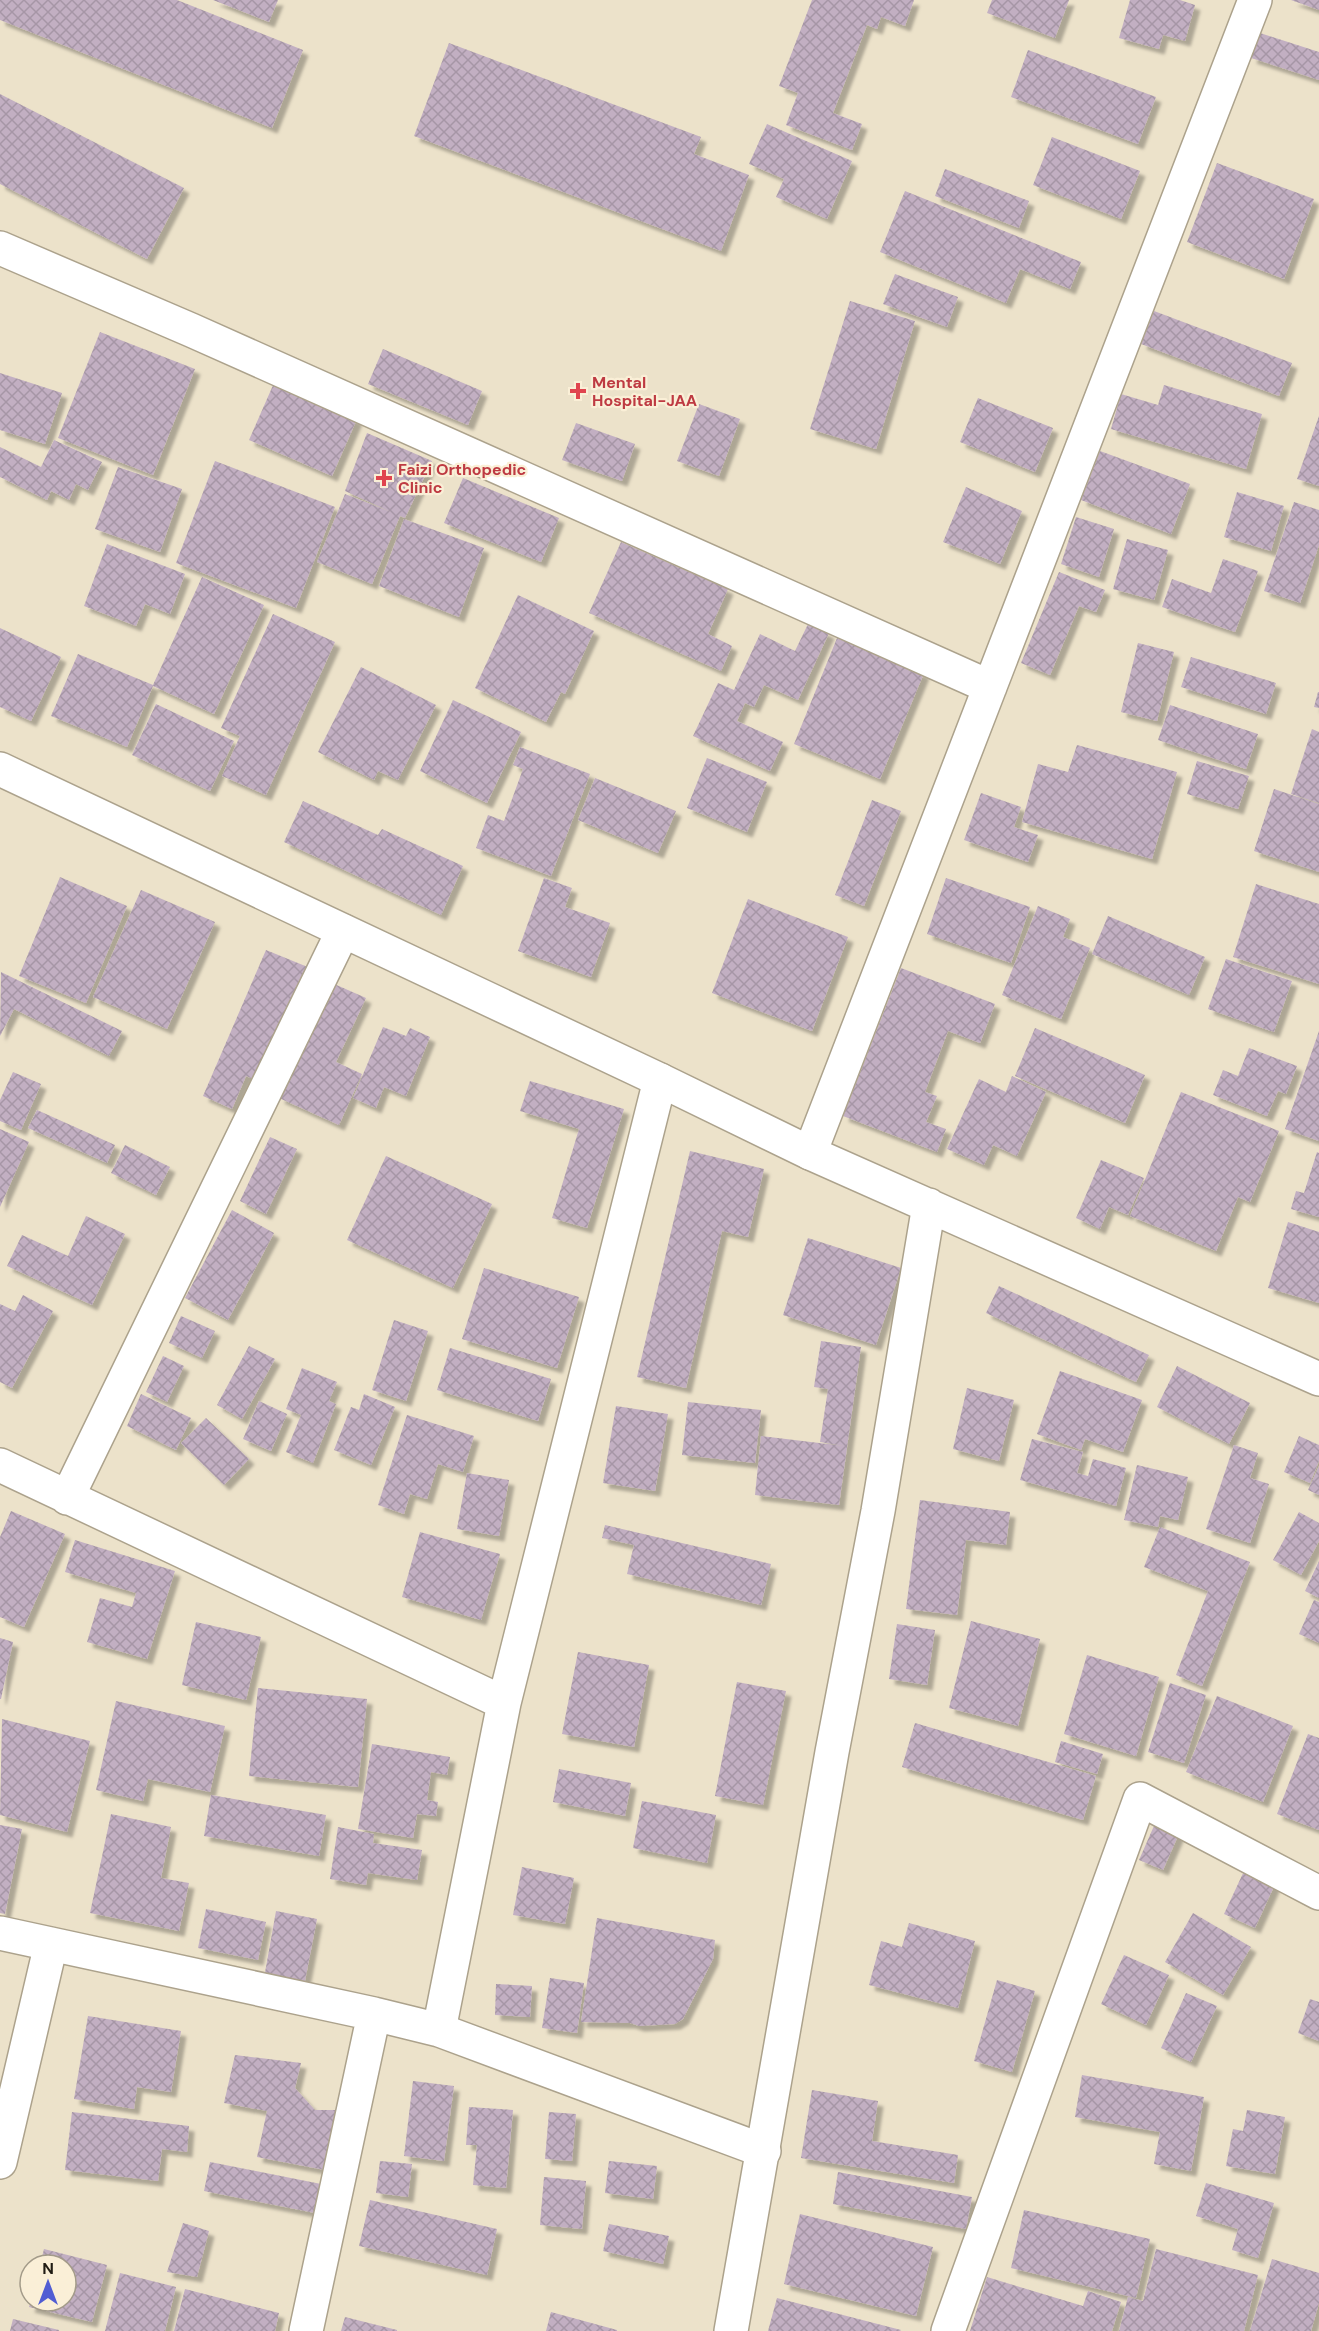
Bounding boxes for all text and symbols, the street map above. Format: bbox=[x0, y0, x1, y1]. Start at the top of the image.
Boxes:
place label: Mental Hospital-JAA bbox=[592, 372, 697, 411]
marker: Mental Hospital-JAA bbox=[569, 382, 587, 400]
place label: Faizi Orthopedic Clinic bbox=[398, 459, 526, 498]
marker: Faizi Orthopedic Clinic bbox=[375, 469, 393, 487]
north arrow bbox=[18, 2253, 78, 2313]
text: N bbox=[42, 2258, 54, 2279]

